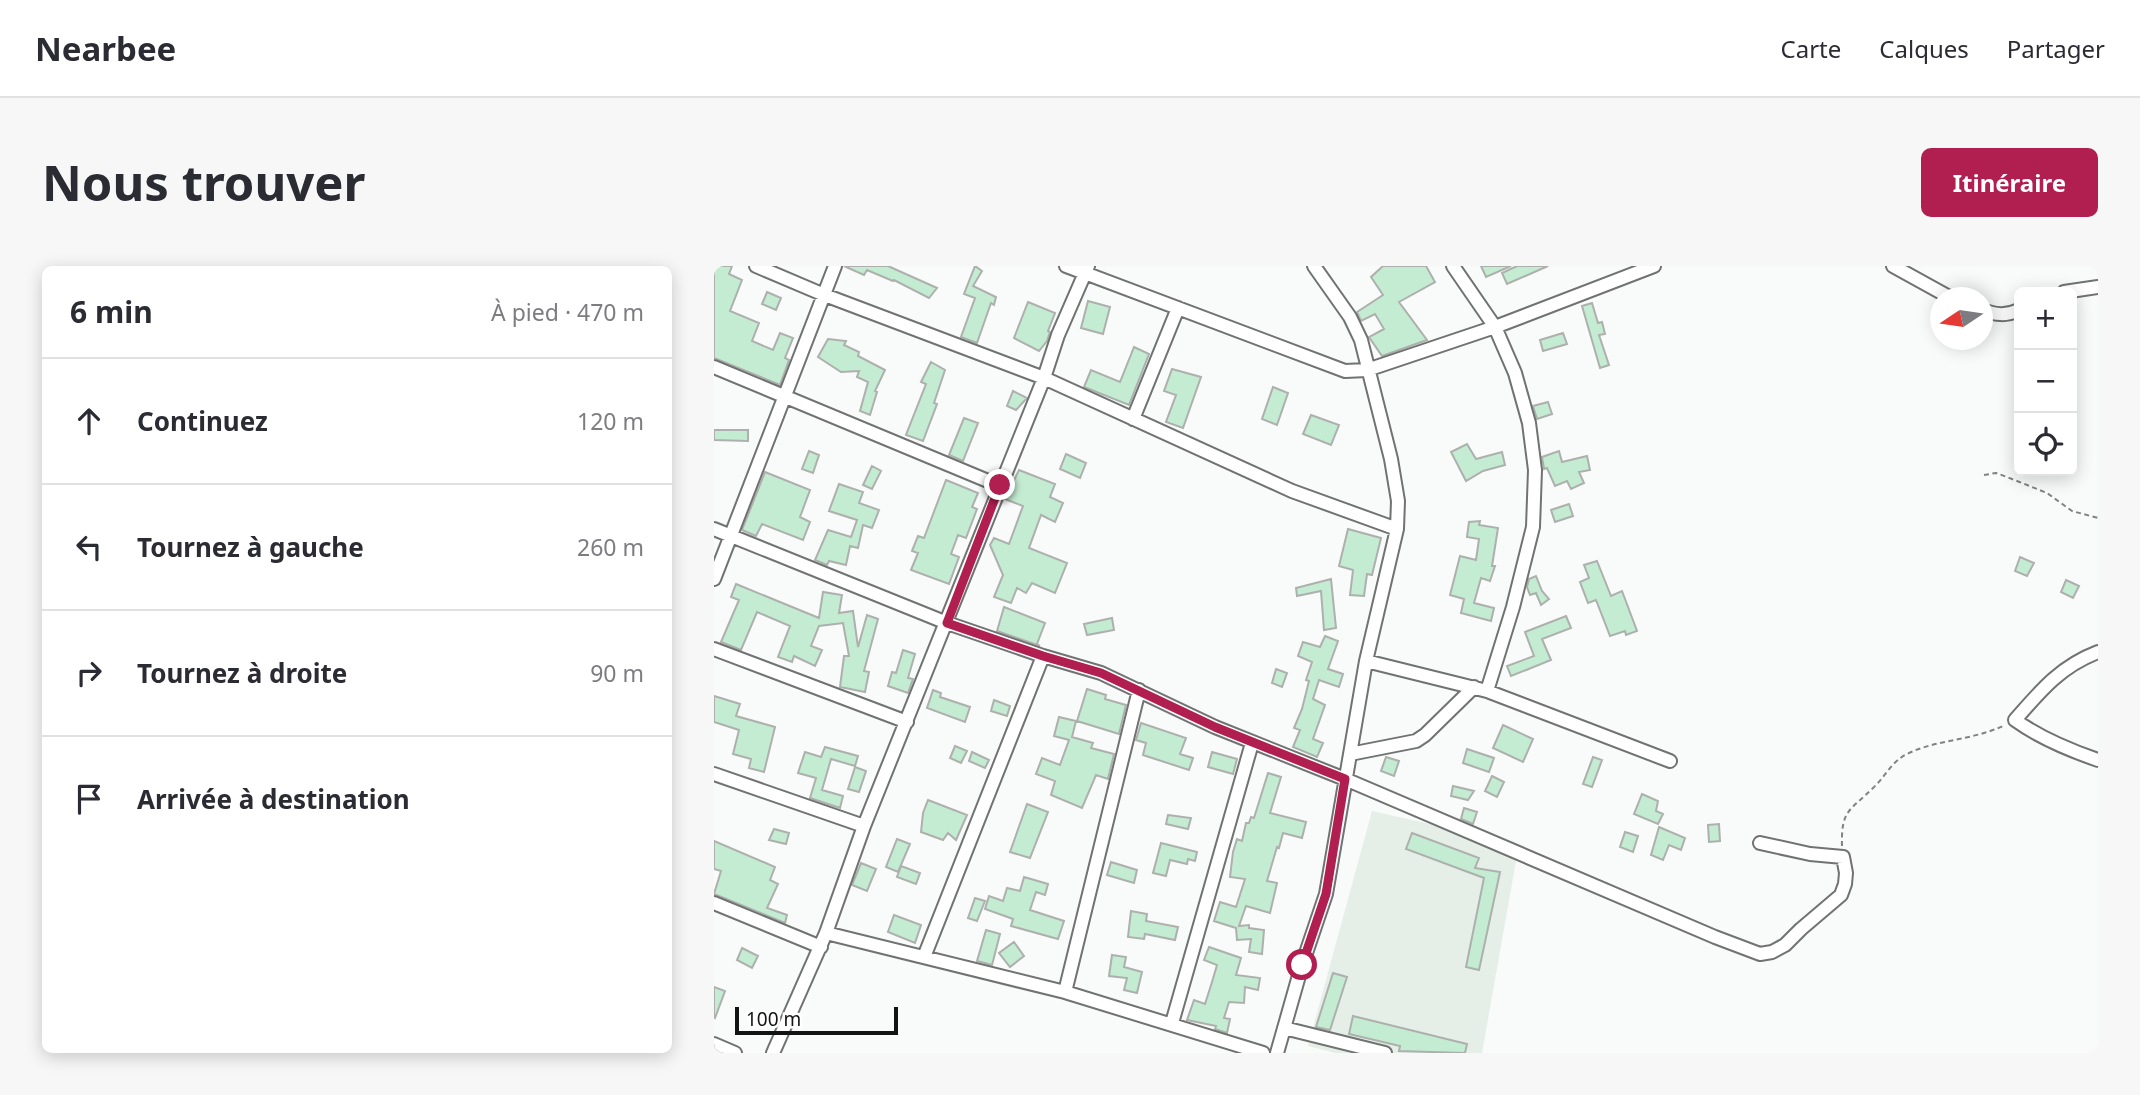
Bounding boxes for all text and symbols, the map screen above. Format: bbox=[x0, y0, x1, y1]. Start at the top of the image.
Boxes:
text: Nearbee bbox=[35, 26, 176, 71]
text: Carte bbox=[1781, 32, 1841, 65]
text: Calques bbox=[1879, 32, 1969, 65]
text: Partager bbox=[2007, 32, 2105, 65]
button: Itinéraire bbox=[1921, 148, 2098, 217]
text: Nous trouver bbox=[42, 149, 365, 215]
north arrow bbox=[1930, 287, 1993, 350]
map controls bbox=[2014, 287, 2077, 476]
button: + bbox=[2014, 287, 2077, 350]
text: 6 min bbox=[70, 291, 153, 332]
text: À pied · 470 m bbox=[491, 296, 644, 328]
button: − bbox=[2014, 350, 2077, 413]
icon: ahead bbox=[70, 402, 108, 440]
text: Continuez bbox=[137, 403, 268, 439]
text: 120 m bbox=[577, 405, 644, 437]
button: locate bbox=[2014, 413, 2077, 476]
route end bbox=[984, 469, 1015, 500]
icon: left bbox=[70, 528, 108, 566]
text: Tournez à gauche bbox=[137, 529, 364, 565]
text: 260 m bbox=[577, 531, 644, 563]
icon: right bbox=[70, 654, 108, 692]
text: Tournez à droite bbox=[137, 655, 347, 691]
text: 90 m bbox=[590, 657, 644, 689]
icon: arrive bbox=[70, 780, 108, 818]
text: Arrivée à destination bbox=[137, 781, 410, 817]
route start bbox=[1286, 949, 1317, 980]
scale bar bbox=[735, 1004, 898, 1036]
text: 100 m bbox=[746, 1006, 801, 1032]

